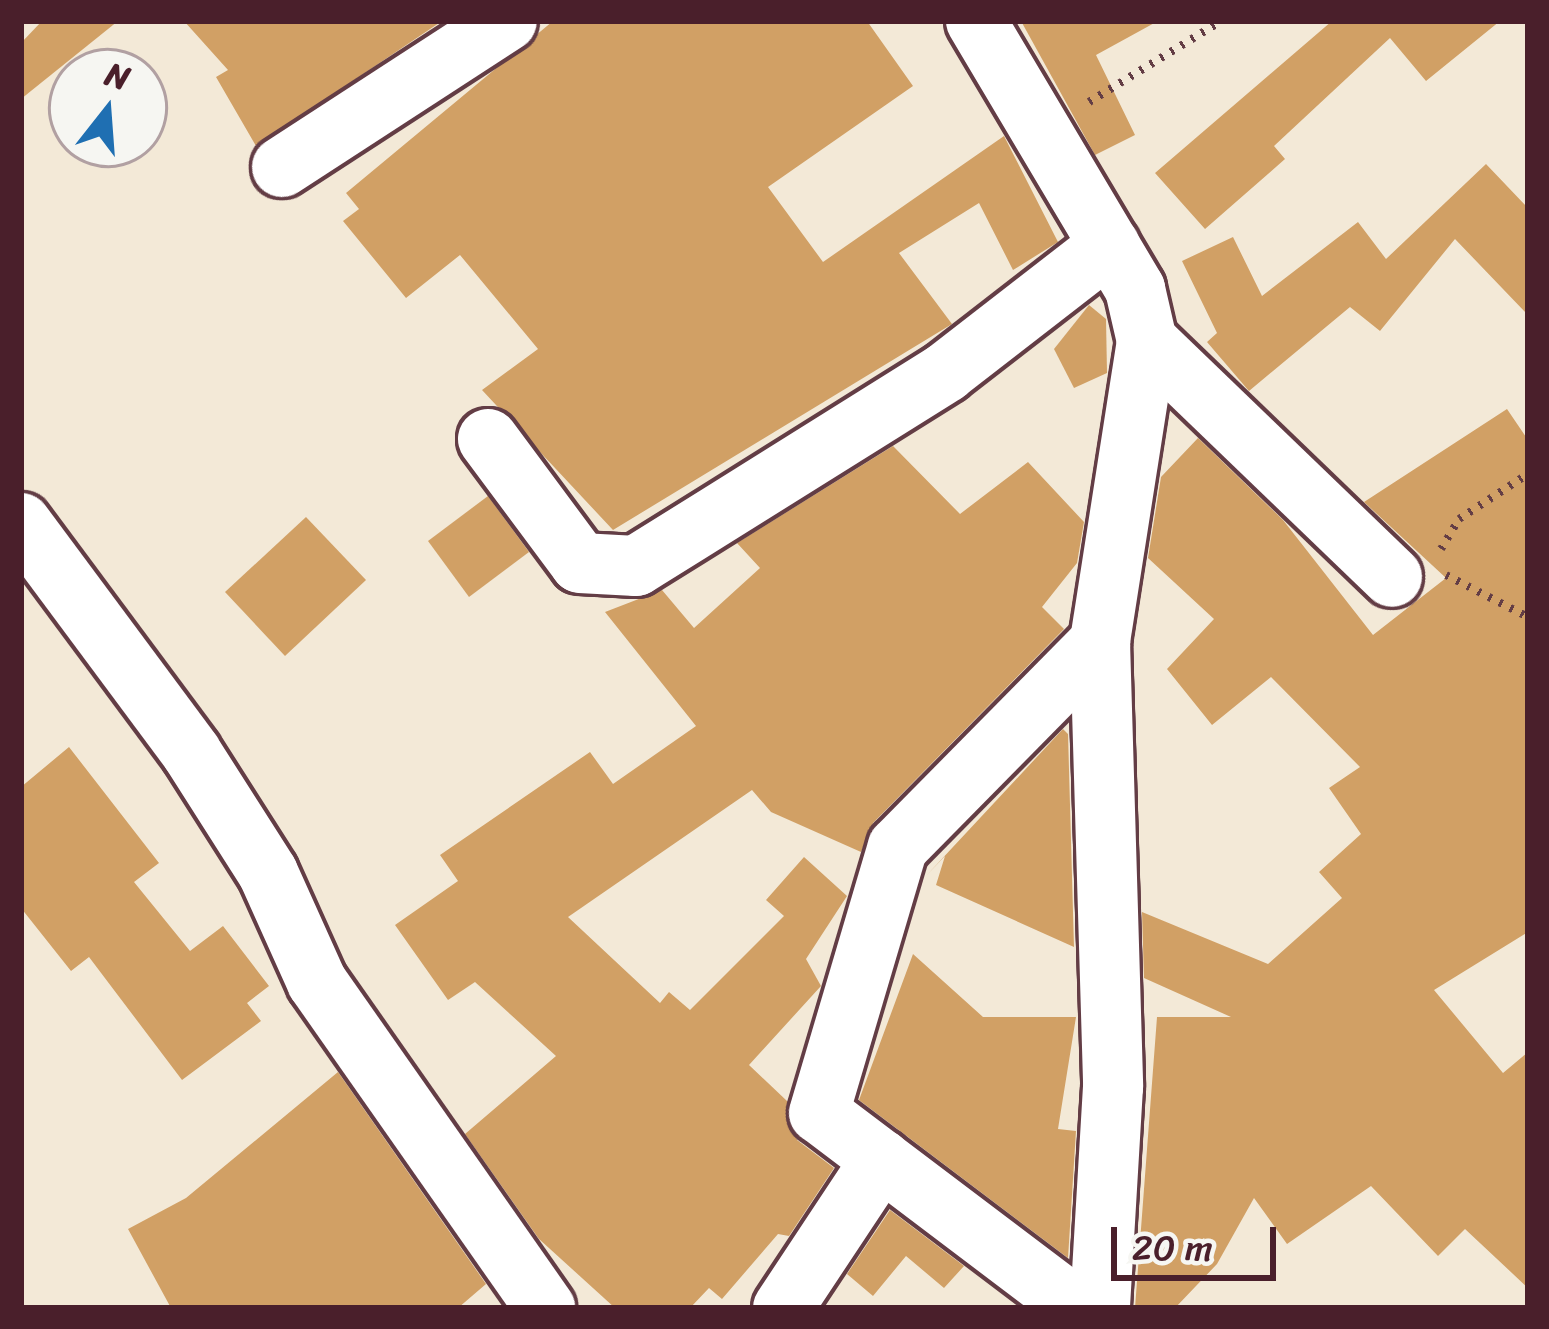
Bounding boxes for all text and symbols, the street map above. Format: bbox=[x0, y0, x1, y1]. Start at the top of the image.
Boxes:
text: N bbox=[98, 45, 137, 108]
north arrow bbox=[48, 48, 168, 168]
scale bar bbox=[1117, 1203, 1282, 1277]
text: 20 m bbox=[1132, 1216, 1213, 1280]

